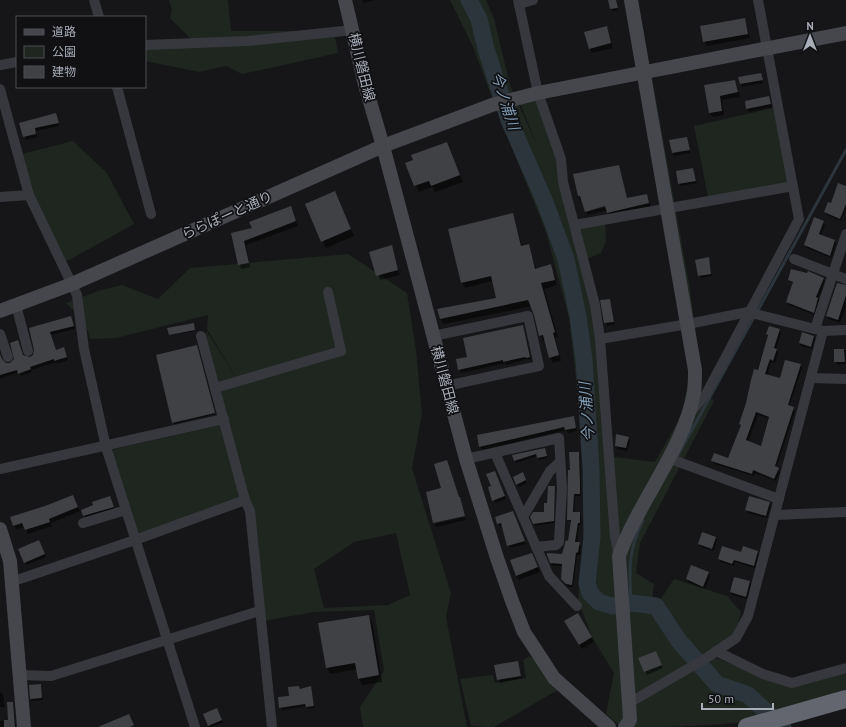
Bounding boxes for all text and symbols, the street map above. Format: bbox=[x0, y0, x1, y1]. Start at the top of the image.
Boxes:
legend bbox=[16, 16, 146, 88]
north arrow bbox=[790, 16, 830, 56]
text: N bbox=[806, 19, 814, 33]
text: 道路 bbox=[52, 24, 76, 39]
street label: 横川磐田線 bbox=[345, 31, 379, 103]
text: 公園 bbox=[52, 44, 76, 59]
text: 建物 bbox=[52, 64, 76, 79]
water label: 今ノ浦川 bbox=[487, 69, 524, 134]
street label: ららぽーと通り bbox=[179, 187, 275, 243]
street label: 横川磐田線 bbox=[427, 344, 463, 416]
water label: 今ノ浦川 bbox=[575, 379, 598, 443]
scale bar bbox=[702, 685, 773, 711]
text: 50 m bbox=[708, 691, 734, 706]

